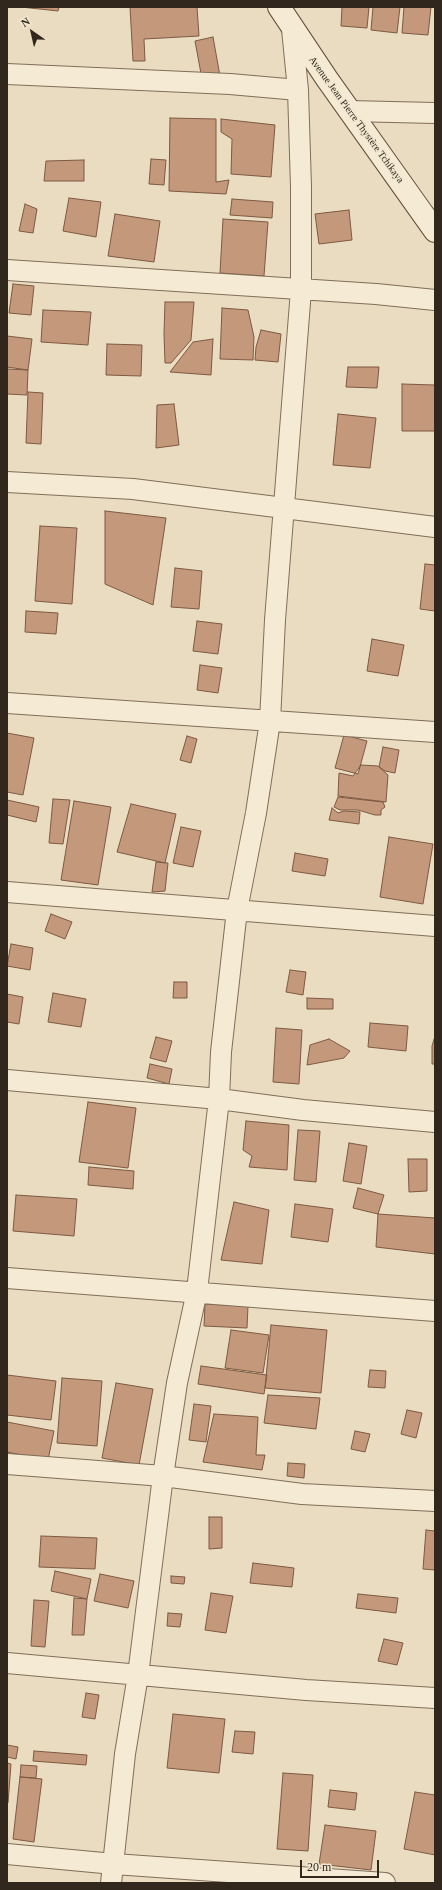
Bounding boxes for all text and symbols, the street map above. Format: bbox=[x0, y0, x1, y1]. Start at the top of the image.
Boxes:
north arrow bbox=[12, 12, 52, 52]
text: N bbox=[19, 15, 32, 29]
street label: Avenue Jean Pierre Thystère Tchikaya bbox=[306, 54, 406, 186]
scale bar bbox=[302, 1852, 381, 1878]
text: 20 m bbox=[307, 1860, 331, 1874]

